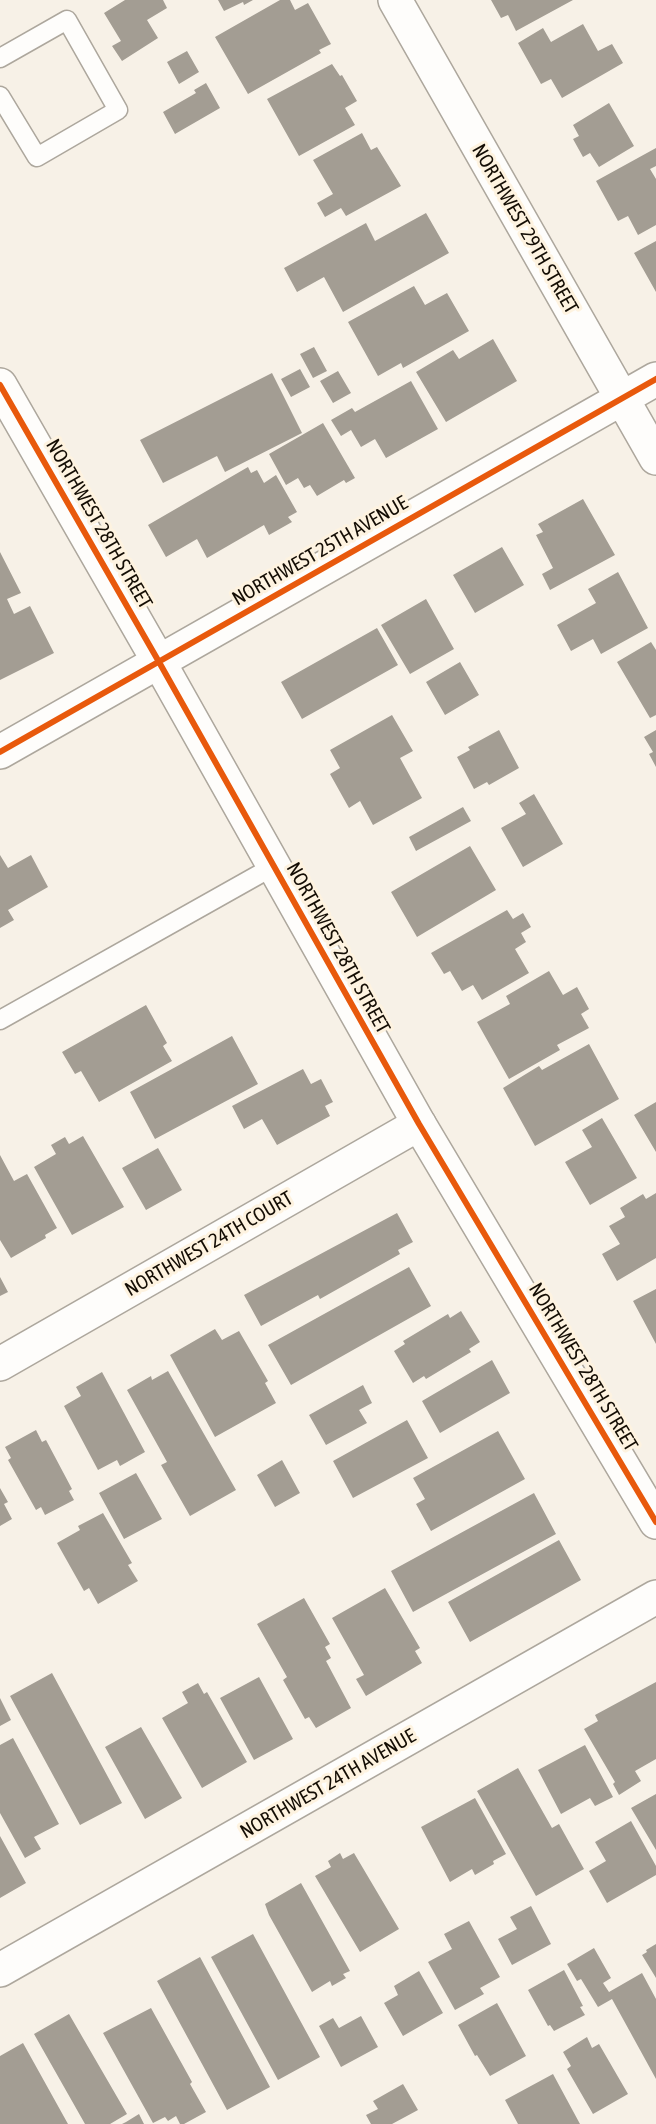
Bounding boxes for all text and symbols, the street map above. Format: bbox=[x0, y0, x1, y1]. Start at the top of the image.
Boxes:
street label: NORTHWEST 29TH STREET bbox=[467, 140, 583, 318]
street label: NORTHWEST 28TH STREET bbox=[41, 435, 157, 613]
street label: NORTHWEST 25TH AVENUE bbox=[228, 491, 412, 611]
street label: NORTHWEST 28TH STREET bbox=[281, 858, 395, 1038]
street label: NORTHWEST 24TH COURT bbox=[121, 1186, 297, 1302]
street label: NORTHWEST 28TH STREET bbox=[523, 1279, 643, 1455]
street label: NORTHWEST 24TH AVENUE bbox=[236, 1724, 420, 1844]

